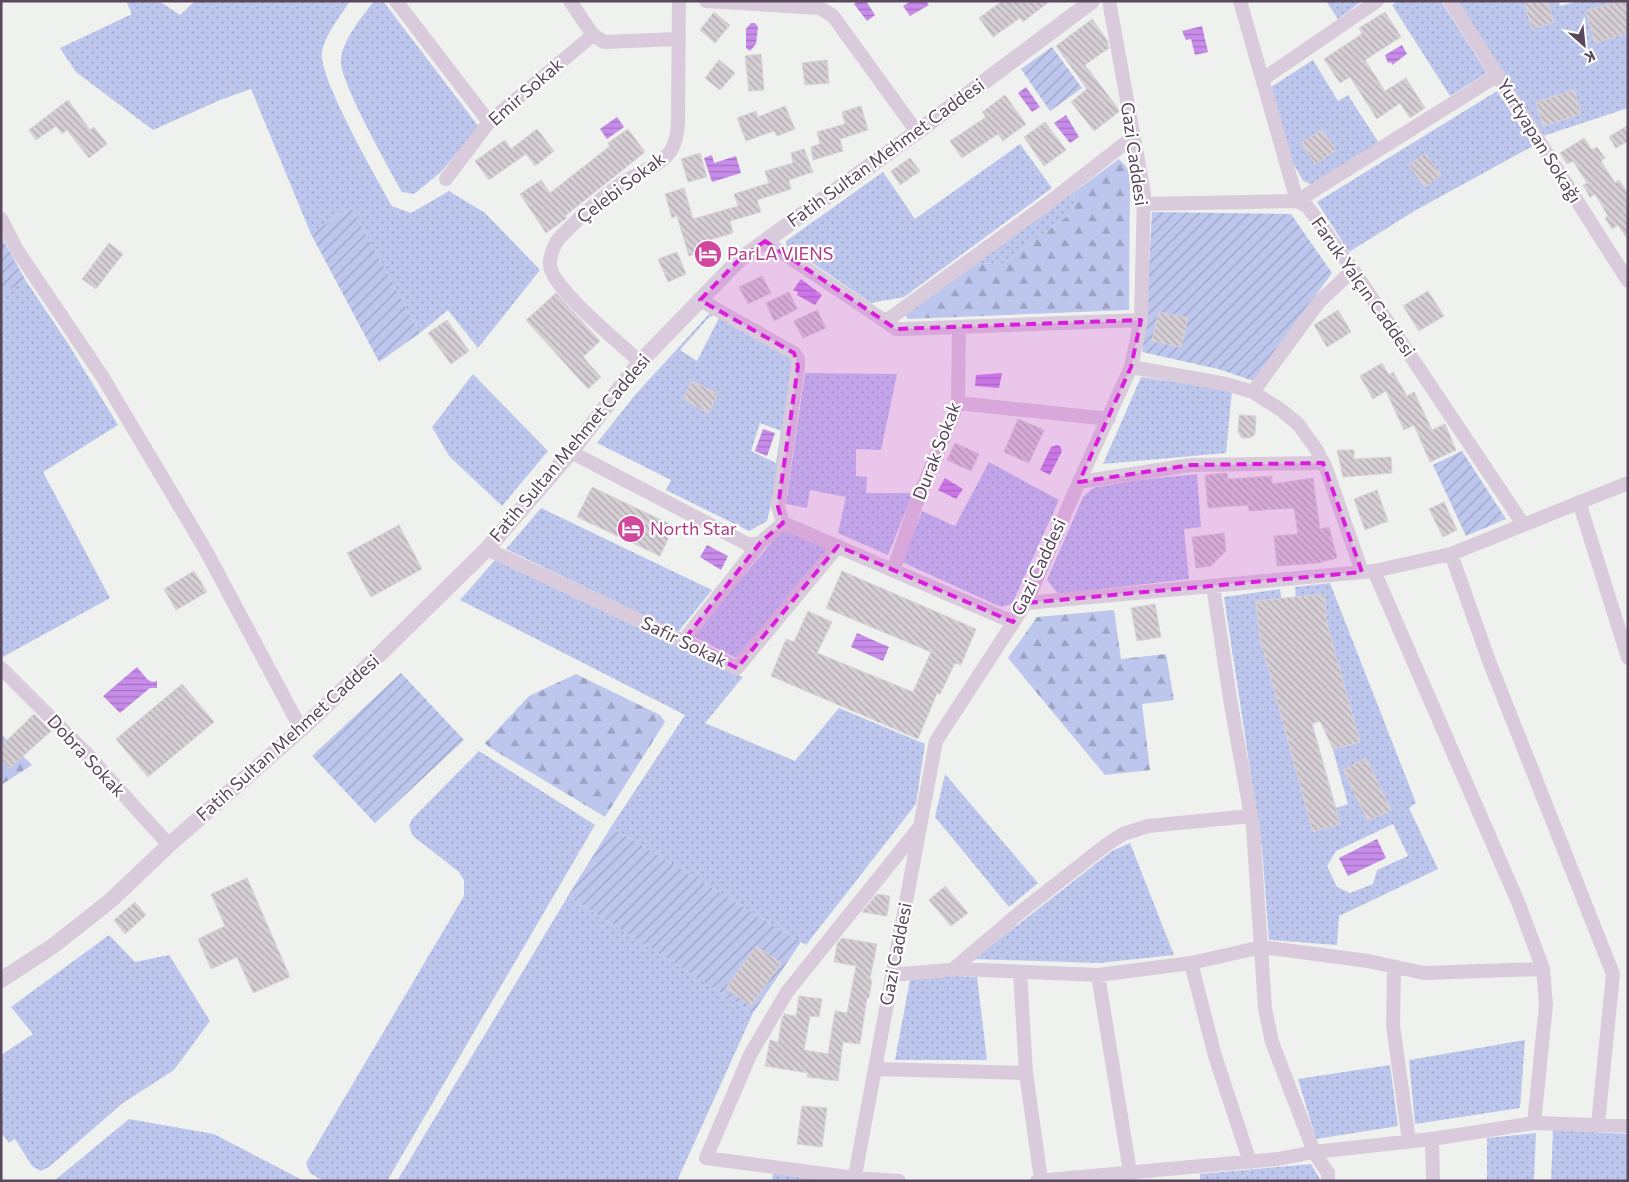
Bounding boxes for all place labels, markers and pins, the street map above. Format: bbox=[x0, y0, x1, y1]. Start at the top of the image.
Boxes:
hotel icon: ParLA VIENS bbox=[693, 239, 723, 269]
place label: ParLA VIENS bbox=[727, 242, 833, 264]
hotel icon: North Star bbox=[616, 514, 646, 544]
place label: North Star bbox=[650, 517, 737, 539]

